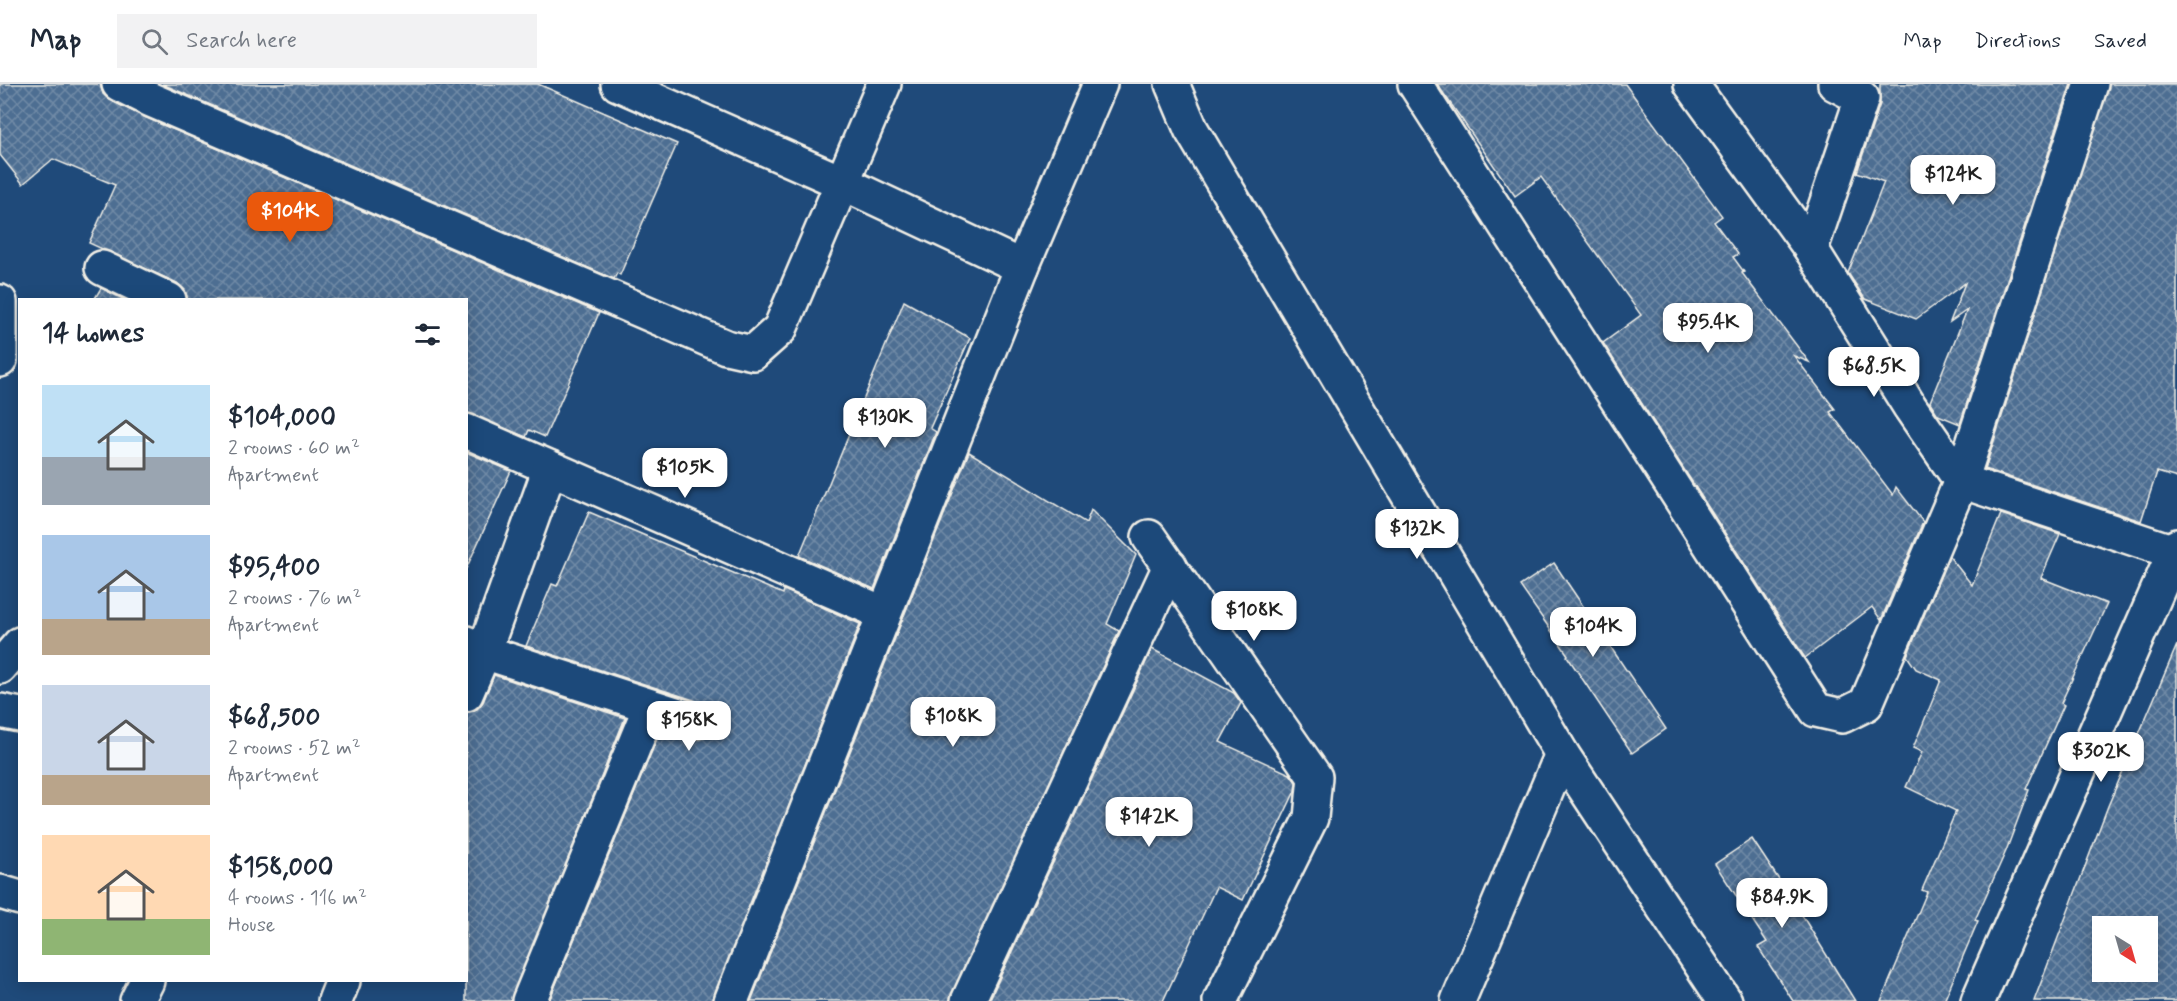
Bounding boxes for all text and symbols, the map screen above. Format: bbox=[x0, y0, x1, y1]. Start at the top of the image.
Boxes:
search box bbox=[117, 14, 537, 68]
text: Map bbox=[30, 23, 81, 60]
icon: search bbox=[138, 25, 171, 58]
text: Search here bbox=[186, 27, 297, 55]
text: Map bbox=[1903, 27, 1942, 55]
text: Directions bbox=[1975, 27, 2061, 55]
text: Saved bbox=[2094, 27, 2147, 55]
pin: $124K bbox=[1911, 155, 1995, 206]
text: $124K bbox=[1924, 161, 1982, 188]
pin: $104K bbox=[248, 192, 332, 243]
text: $104K bbox=[261, 198, 319, 225]
pin: $95.4K bbox=[1659, 303, 1757, 354]
text: $95.4K bbox=[1677, 309, 1739, 336]
text: 14 homes bbox=[42, 317, 144, 351]
icon: filters bbox=[411, 318, 444, 351]
pin: $68.5K bbox=[1825, 347, 1923, 398]
text: $68.5K bbox=[1842, 353, 1906, 380]
pin: $130K bbox=[843, 398, 927, 449]
text: $104,000 bbox=[228, 401, 336, 435]
text: $130K bbox=[857, 404, 913, 431]
icon: home bbox=[90, 409, 162, 481]
text: 2 rooms · 60 m² bbox=[228, 435, 360, 462]
pin: $105K bbox=[643, 448, 727, 499]
text: $105K bbox=[656, 454, 714, 481]
text: Apartment bbox=[228, 462, 319, 489]
pin: $132K bbox=[1375, 509, 1459, 560]
text: $132K bbox=[1389, 515, 1445, 542]
text: $95,400 bbox=[228, 551, 320, 585]
icon: home bbox=[90, 559, 162, 631]
text: 2 rooms · 76 m² bbox=[228, 585, 361, 612]
pin: $108K bbox=[1212, 591, 1296, 642]
text: $108K bbox=[1225, 597, 1283, 624]
pin: $104K bbox=[1551, 607, 1635, 658]
text: Apartment bbox=[228, 612, 319, 639]
text: $104K bbox=[1564, 613, 1622, 640]
pin: $108K bbox=[911, 697, 995, 748]
text: $68,500 bbox=[228, 701, 320, 735]
pin: $158K bbox=[647, 701, 731, 752]
text: $108K bbox=[924, 703, 982, 730]
text: $158K bbox=[661, 707, 717, 734]
icon: home bbox=[90, 709, 162, 781]
pin: $302K bbox=[2059, 732, 2143, 783]
text: 2 rooms · 52 m² bbox=[228, 735, 361, 762]
text: $302K bbox=[2072, 738, 2130, 765]
text: Apartment bbox=[228, 762, 319, 789]
pin: $142K bbox=[1107, 797, 1191, 848]
text: $142K bbox=[1120, 803, 1178, 830]
text: $158,000 bbox=[228, 851, 333, 885]
icon: home bbox=[90, 859, 162, 931]
pin: $84.9K bbox=[1733, 878, 1831, 929]
text: $84.9K bbox=[1750, 884, 1814, 911]
text: 4 rooms · 116 m² bbox=[228, 885, 367, 912]
text: House bbox=[228, 912, 275, 939]
north arrow bbox=[2092, 916, 2158, 982]
map controls bbox=[2092, 916, 2158, 982]

